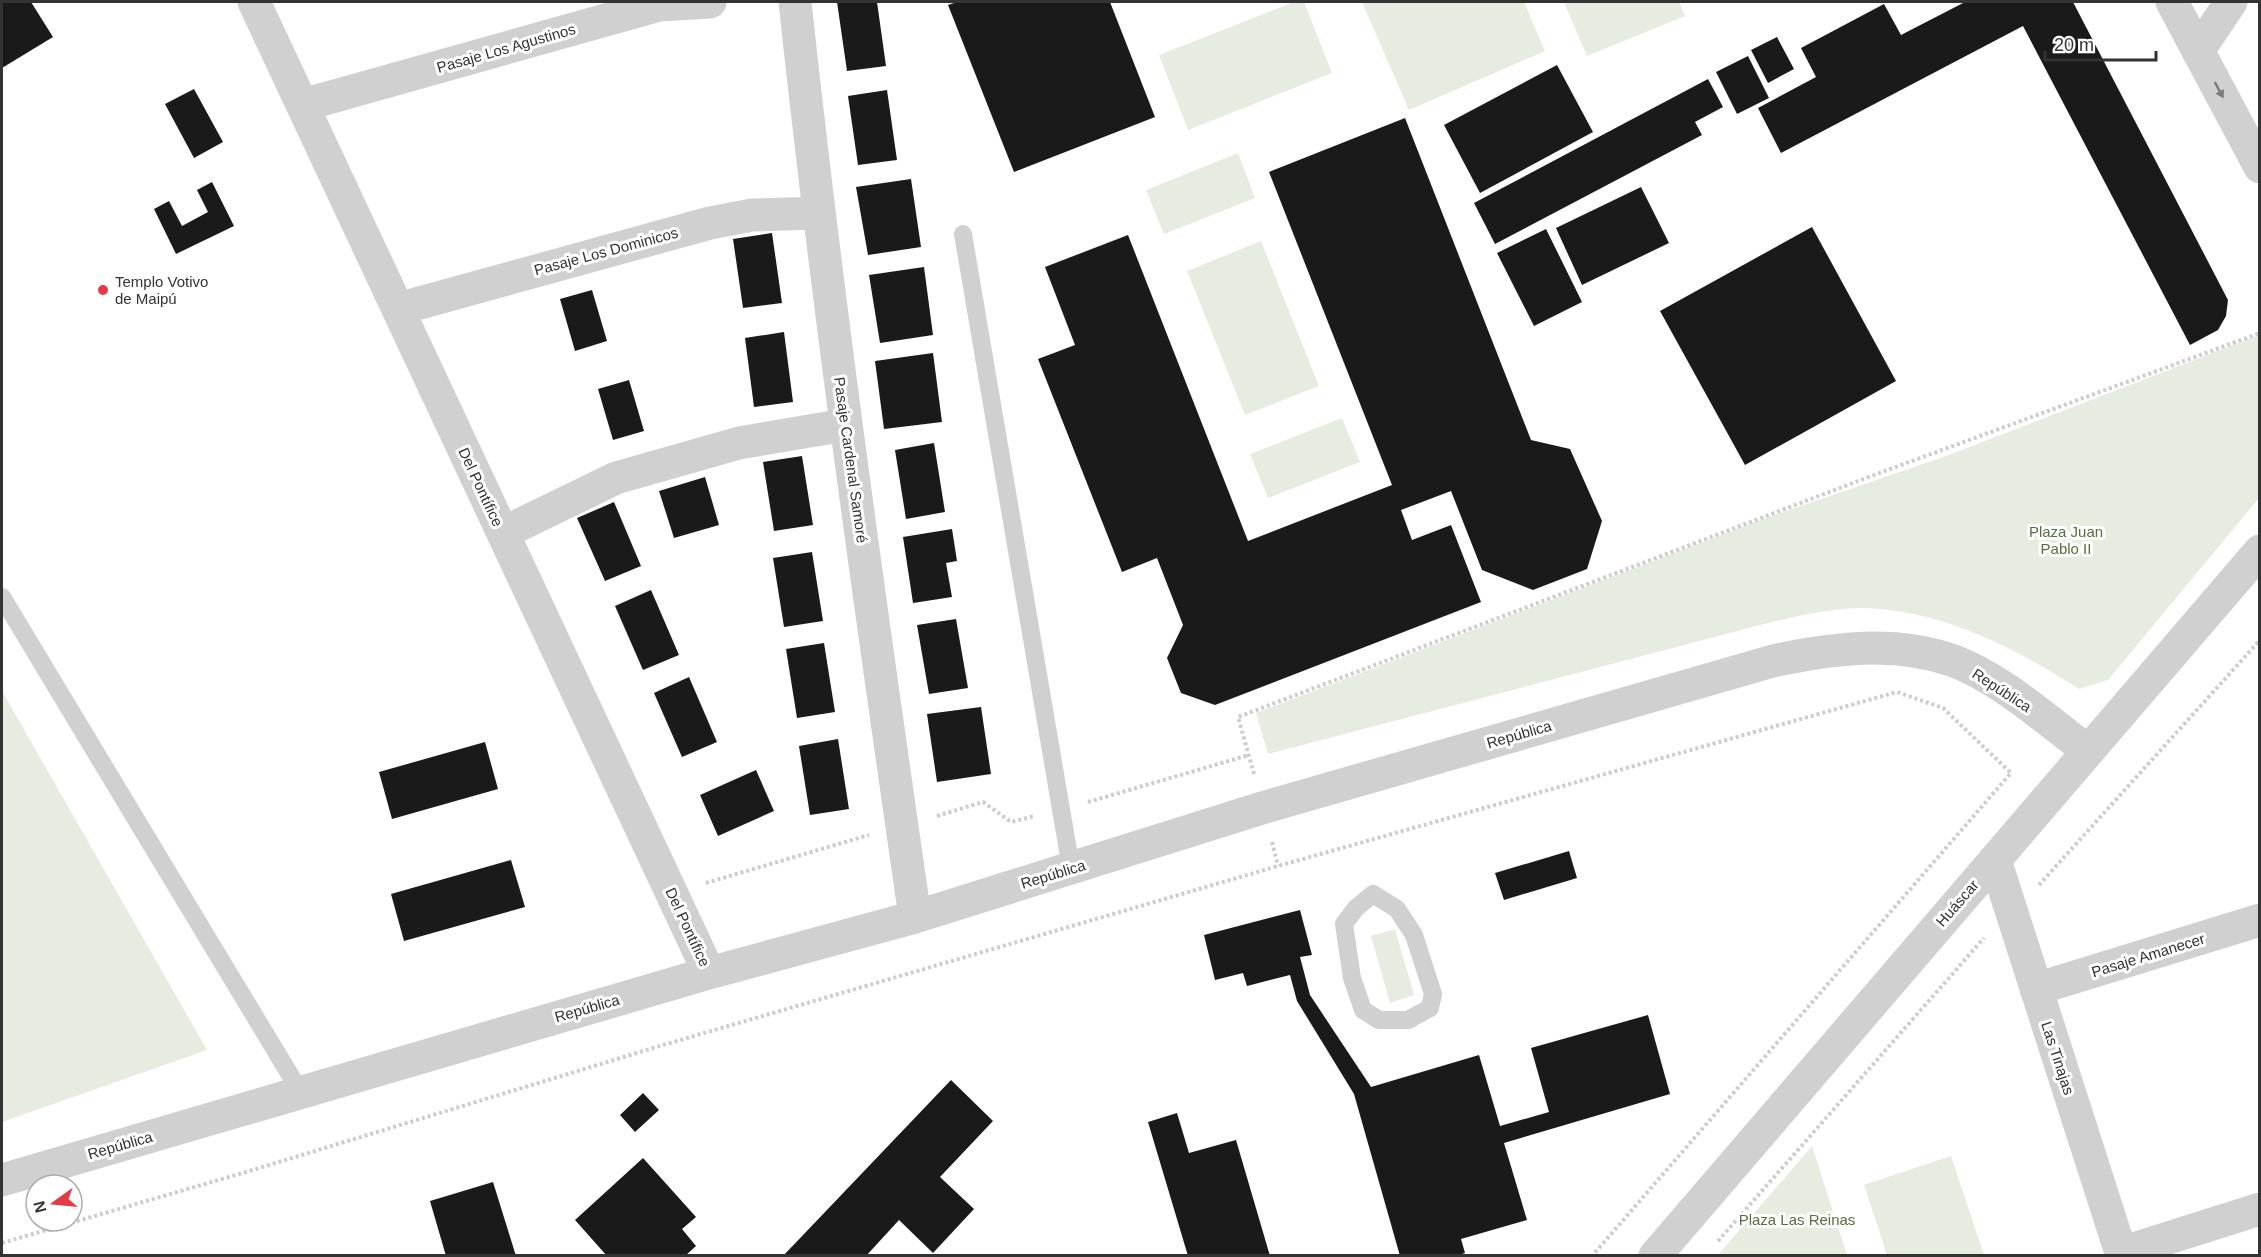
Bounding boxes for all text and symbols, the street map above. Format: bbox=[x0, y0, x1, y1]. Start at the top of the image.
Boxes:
street label: Pasaje Los Agustinos bbox=[435, 20, 577, 76]
scale bar bbox=[2045, 24, 2156, 62]
text: 20 m bbox=[2054, 35, 2094, 55]
one-way arrow bbox=[2214, 82, 2224, 99]
street label: Pasaje Los Dominicos bbox=[532, 224, 680, 278]
place label: Templo Votivo de Maipú bbox=[115, 273, 208, 307]
marker: Templo Votivo de Maipú bbox=[96, 283, 110, 297]
street label: Pasaje Cardenal Samoré bbox=[831, 376, 871, 544]
street label: Del Pontífice bbox=[455, 445, 507, 529]
park label: Plaza Juan Pablo II bbox=[2029, 523, 2103, 557]
street label: República bbox=[1969, 665, 2035, 716]
street label: República bbox=[1485, 716, 1554, 751]
street label: República bbox=[1019, 856, 1088, 892]
street label: Huáscar bbox=[1932, 876, 1982, 930]
street label: Del Pontífice bbox=[662, 885, 714, 969]
street label: Pasaje Amanecer bbox=[2089, 930, 2207, 980]
street label: República bbox=[553, 990, 622, 1025]
street label: Las Tinajas bbox=[2038, 1019, 2078, 1097]
street label: República bbox=[86, 1127, 155, 1162]
north arrow bbox=[24, 1173, 84, 1233]
text: N bbox=[30, 1199, 50, 1215]
park label: Plaza Las Reinas bbox=[1739, 1211, 1855, 1228]

